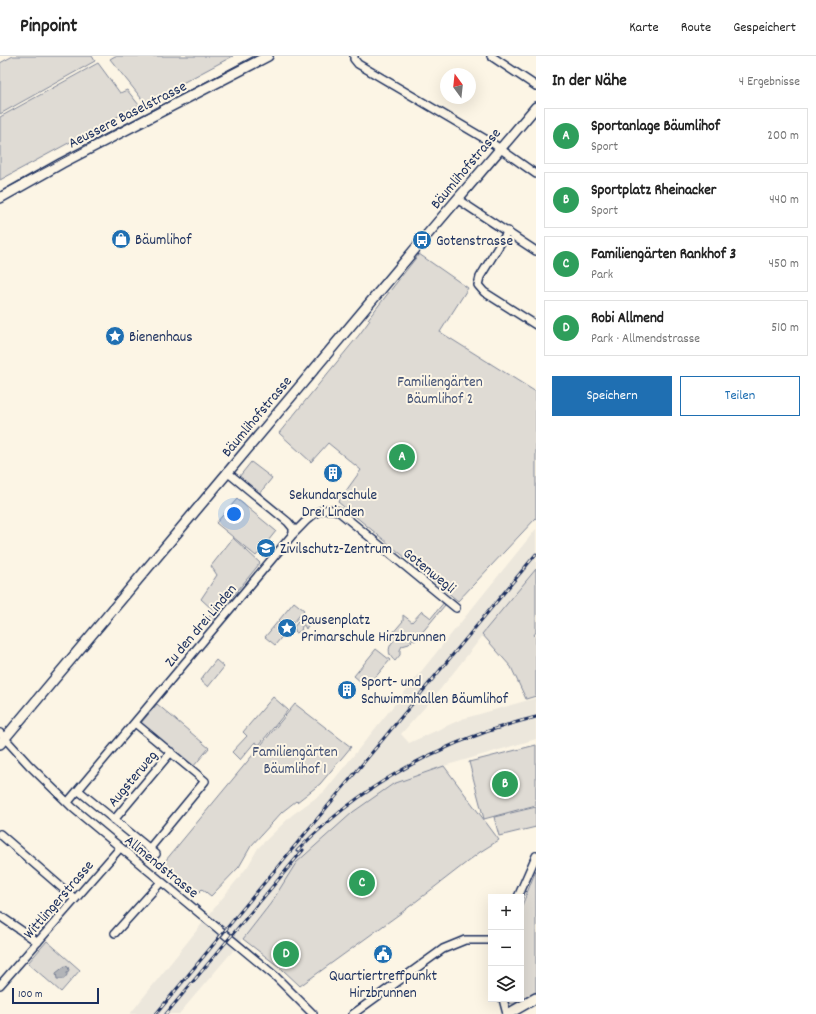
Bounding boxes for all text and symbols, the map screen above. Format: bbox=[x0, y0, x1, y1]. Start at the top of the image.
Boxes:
text: Pinpoint bbox=[20, 14, 77, 41]
text: Karte bbox=[629, 18, 659, 38]
text: Route bbox=[681, 18, 711, 38]
text: Gespeichert bbox=[733, 18, 796, 38]
north arrow bbox=[440, 68, 476, 104]
text: In der Nähe bbox=[552, 70, 627, 94]
text: 4 Ergebnisse bbox=[739, 73, 800, 92]
street label: Aeussere Baselstrasse bbox=[65, 76, 191, 155]
text: Sportanlage Bäumlihof bbox=[591, 116, 720, 138]
street label: Bäumlihofstrasse bbox=[426, 124, 507, 215]
text: A bbox=[562, 127, 570, 146]
text: 200 m bbox=[767, 127, 799, 146]
text: Sport bbox=[591, 138, 618, 157]
text: Sportplatz Rheinacker bbox=[591, 180, 716, 202]
text: B bbox=[563, 191, 569, 210]
text: 440 m bbox=[769, 191, 799, 210]
text: Sport bbox=[591, 202, 618, 221]
shop icon: Bäumlihof bbox=[110, 228, 132, 250]
bus stop icon: Gotenstrasse bbox=[411, 229, 433, 251]
place label: Bäumlihof bbox=[135, 230, 192, 252]
place label: Gotenstrasse bbox=[436, 231, 513, 253]
text: Familiengärten Rankhof 3 bbox=[591, 244, 736, 266]
text: C bbox=[563, 255, 569, 274]
text: 450 m bbox=[769, 255, 799, 274]
text: Park bbox=[591, 266, 613, 285]
text: Robi Allmend bbox=[591, 308, 664, 330]
text: D bbox=[563, 319, 569, 338]
text: 510 m bbox=[771, 319, 799, 338]
place icon: Bienenhaus bbox=[104, 325, 126, 347]
place label: Bienenhaus bbox=[129, 327, 193, 349]
text: Park · Allmendstrasse bbox=[591, 330, 700, 349]
street label: Bäumlihofstrasse bbox=[217, 372, 298, 463]
park label: Familiengärten Bäumlihof 2 bbox=[397, 372, 483, 411]
button: Speichern bbox=[552, 376, 672, 416]
button: Teilen bbox=[680, 376, 800, 416]
pin: A bbox=[389, 442, 415, 472]
building icon: Sekundarschule Drei Linden bbox=[322, 462, 344, 484]
place label: Sekundarschule Drei Linden bbox=[289, 485, 378, 524]
your location bbox=[224, 504, 244, 524]
school or university icon: Zivilschutz-Zentrum bbox=[255, 537, 277, 559]
place label: Zivilschutz-Zentrum bbox=[280, 539, 392, 561]
street label: Gotenwegli bbox=[398, 543, 460, 600]
street label: Zu den drei Linden bbox=[160, 580, 243, 673]
place label: Pausenplatz Primarschule Hirzbrunnen bbox=[301, 610, 446, 649]
place icon: Pausenplatz Primarschule Hirzbrunnen bbox=[276, 617, 298, 639]
place label: Sport- und Schwimmhallen Bäumlihof bbox=[361, 672, 509, 711]
building icon: Sport- und Schwimmhallen Bäumlihof bbox=[336, 679, 358, 701]
park label: Familiengärten Bäumlihof 1 bbox=[252, 742, 338, 781]
street label: Augsterweg bbox=[103, 746, 164, 812]
pin: B bbox=[492, 769, 518, 799]
street label: Allmendstrasse bbox=[119, 831, 203, 905]
street label: Wittlingerstrasse bbox=[19, 856, 100, 945]
pin: C bbox=[349, 868, 375, 898]
map controls bbox=[488, 894, 524, 1002]
button: + bbox=[488, 894, 524, 930]
button: − bbox=[488, 930, 524, 966]
pin: D bbox=[273, 939, 299, 969]
public building icon: Quartiertreffpunkt Hirzbrunnen bbox=[372, 943, 394, 965]
place label: Quartiertreffpunkt Hirzbrunnen bbox=[329, 966, 438, 1005]
button: layers bbox=[488, 966, 524, 1002]
scale bar bbox=[12, 986, 99, 1005]
text: 100 m bbox=[18, 987, 42, 1003]

